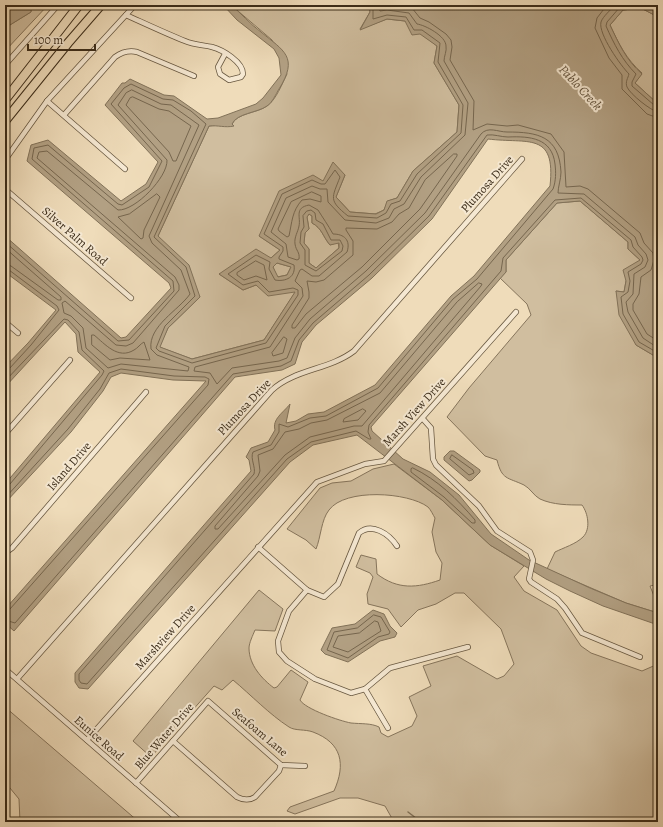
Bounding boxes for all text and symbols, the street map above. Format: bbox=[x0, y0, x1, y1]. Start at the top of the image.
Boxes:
scale bar bbox=[28, 26, 95, 52]
text: 100 m bbox=[34, 32, 63, 48]
water label: Pablo Creek bbox=[555, 61, 606, 114]
street label: Plumosa Drive bbox=[457, 152, 517, 216]
street label: Silver Palm Road bbox=[39, 203, 112, 269]
street label: Marsh View Drive bbox=[379, 374, 449, 450]
street label: Plumosa Drive bbox=[214, 375, 274, 439]
street label: Island Drive bbox=[43, 438, 95, 494]
street label: Marshview Drive bbox=[131, 601, 199, 673]
street label: Blue Water Drive bbox=[131, 699, 197, 773]
street label: Seafoam Lane bbox=[229, 704, 291, 760]
street label: Eunice Road bbox=[71, 712, 128, 764]

